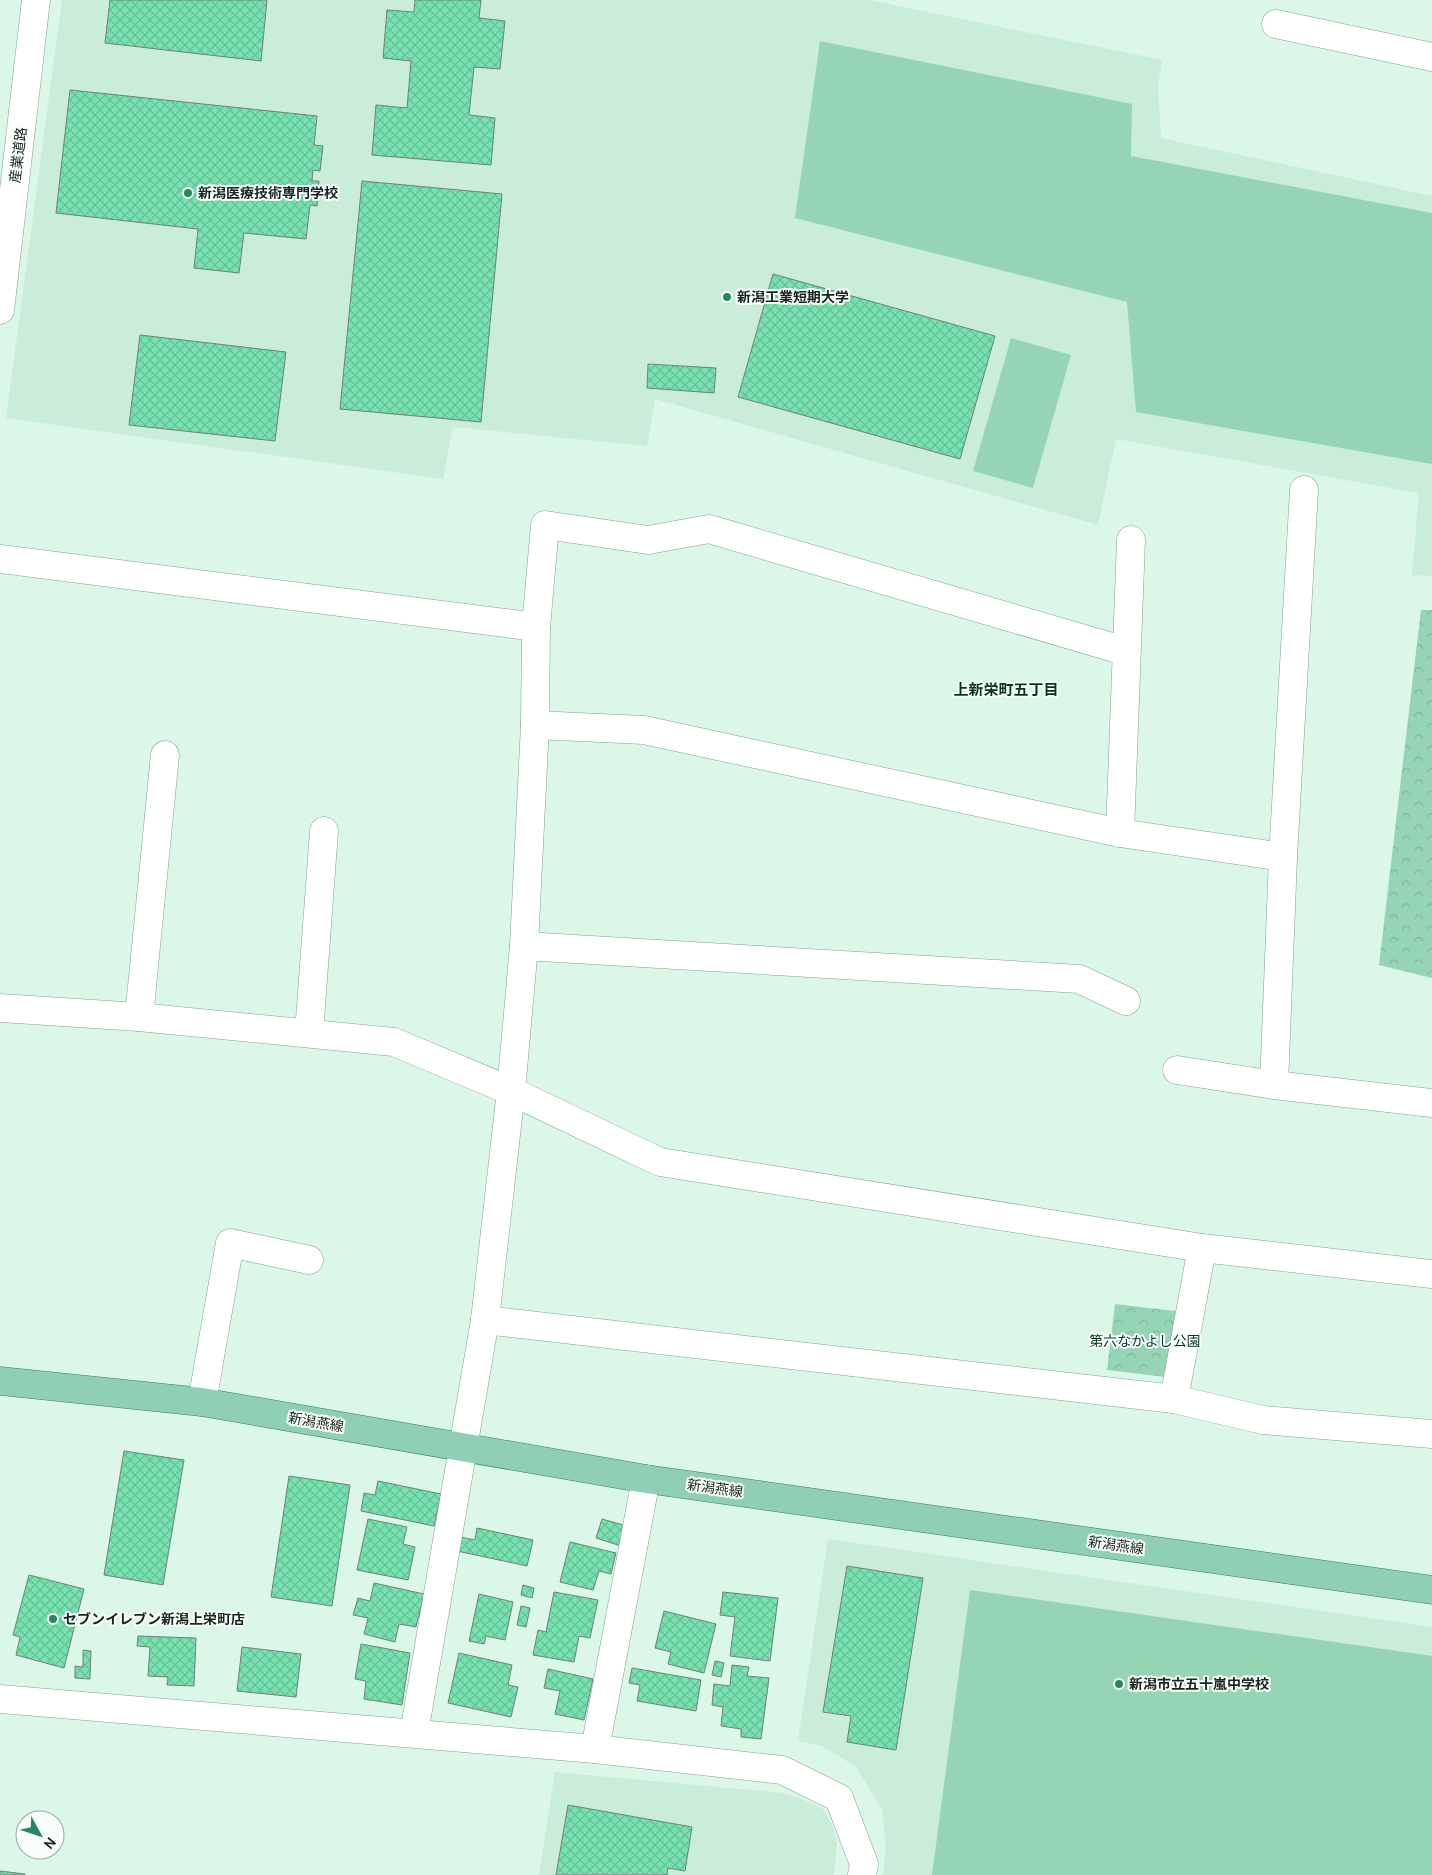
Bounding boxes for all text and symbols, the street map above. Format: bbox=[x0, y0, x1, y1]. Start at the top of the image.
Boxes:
street label: 産業道路 bbox=[6, 126, 30, 184]
place label: 新潟医療技術専門学校 bbox=[198, 184, 338, 202]
marker: 新潟医療技術専門学校 bbox=[182, 187, 194, 199]
place label: 新潟工業短期大学 bbox=[737, 288, 849, 306]
marker: 新潟工業短期大学 bbox=[721, 291, 733, 303]
district label: 上新栄町五丁目 bbox=[953, 681, 1059, 699]
park label: 第六なかよし公園 bbox=[1089, 1332, 1201, 1350]
street label: 新潟燕線 bbox=[287, 1408, 345, 1436]
street label: 新潟燕線 bbox=[686, 1475, 744, 1501]
street label: 新潟燕線 bbox=[1087, 1532, 1145, 1558]
place label: セブンイレブン新潟上栄町店 bbox=[63, 1610, 245, 1628]
marker: セブンイレブン新潟上栄町店 bbox=[47, 1613, 59, 1625]
place label: 新潟市立五十嵐中学校 bbox=[1129, 1675, 1269, 1693]
marker: 新潟市立五十嵐中学校 bbox=[1113, 1678, 1125, 1690]
north arrow bbox=[15, 1810, 65, 1860]
text: N bbox=[40, 1834, 60, 1853]

